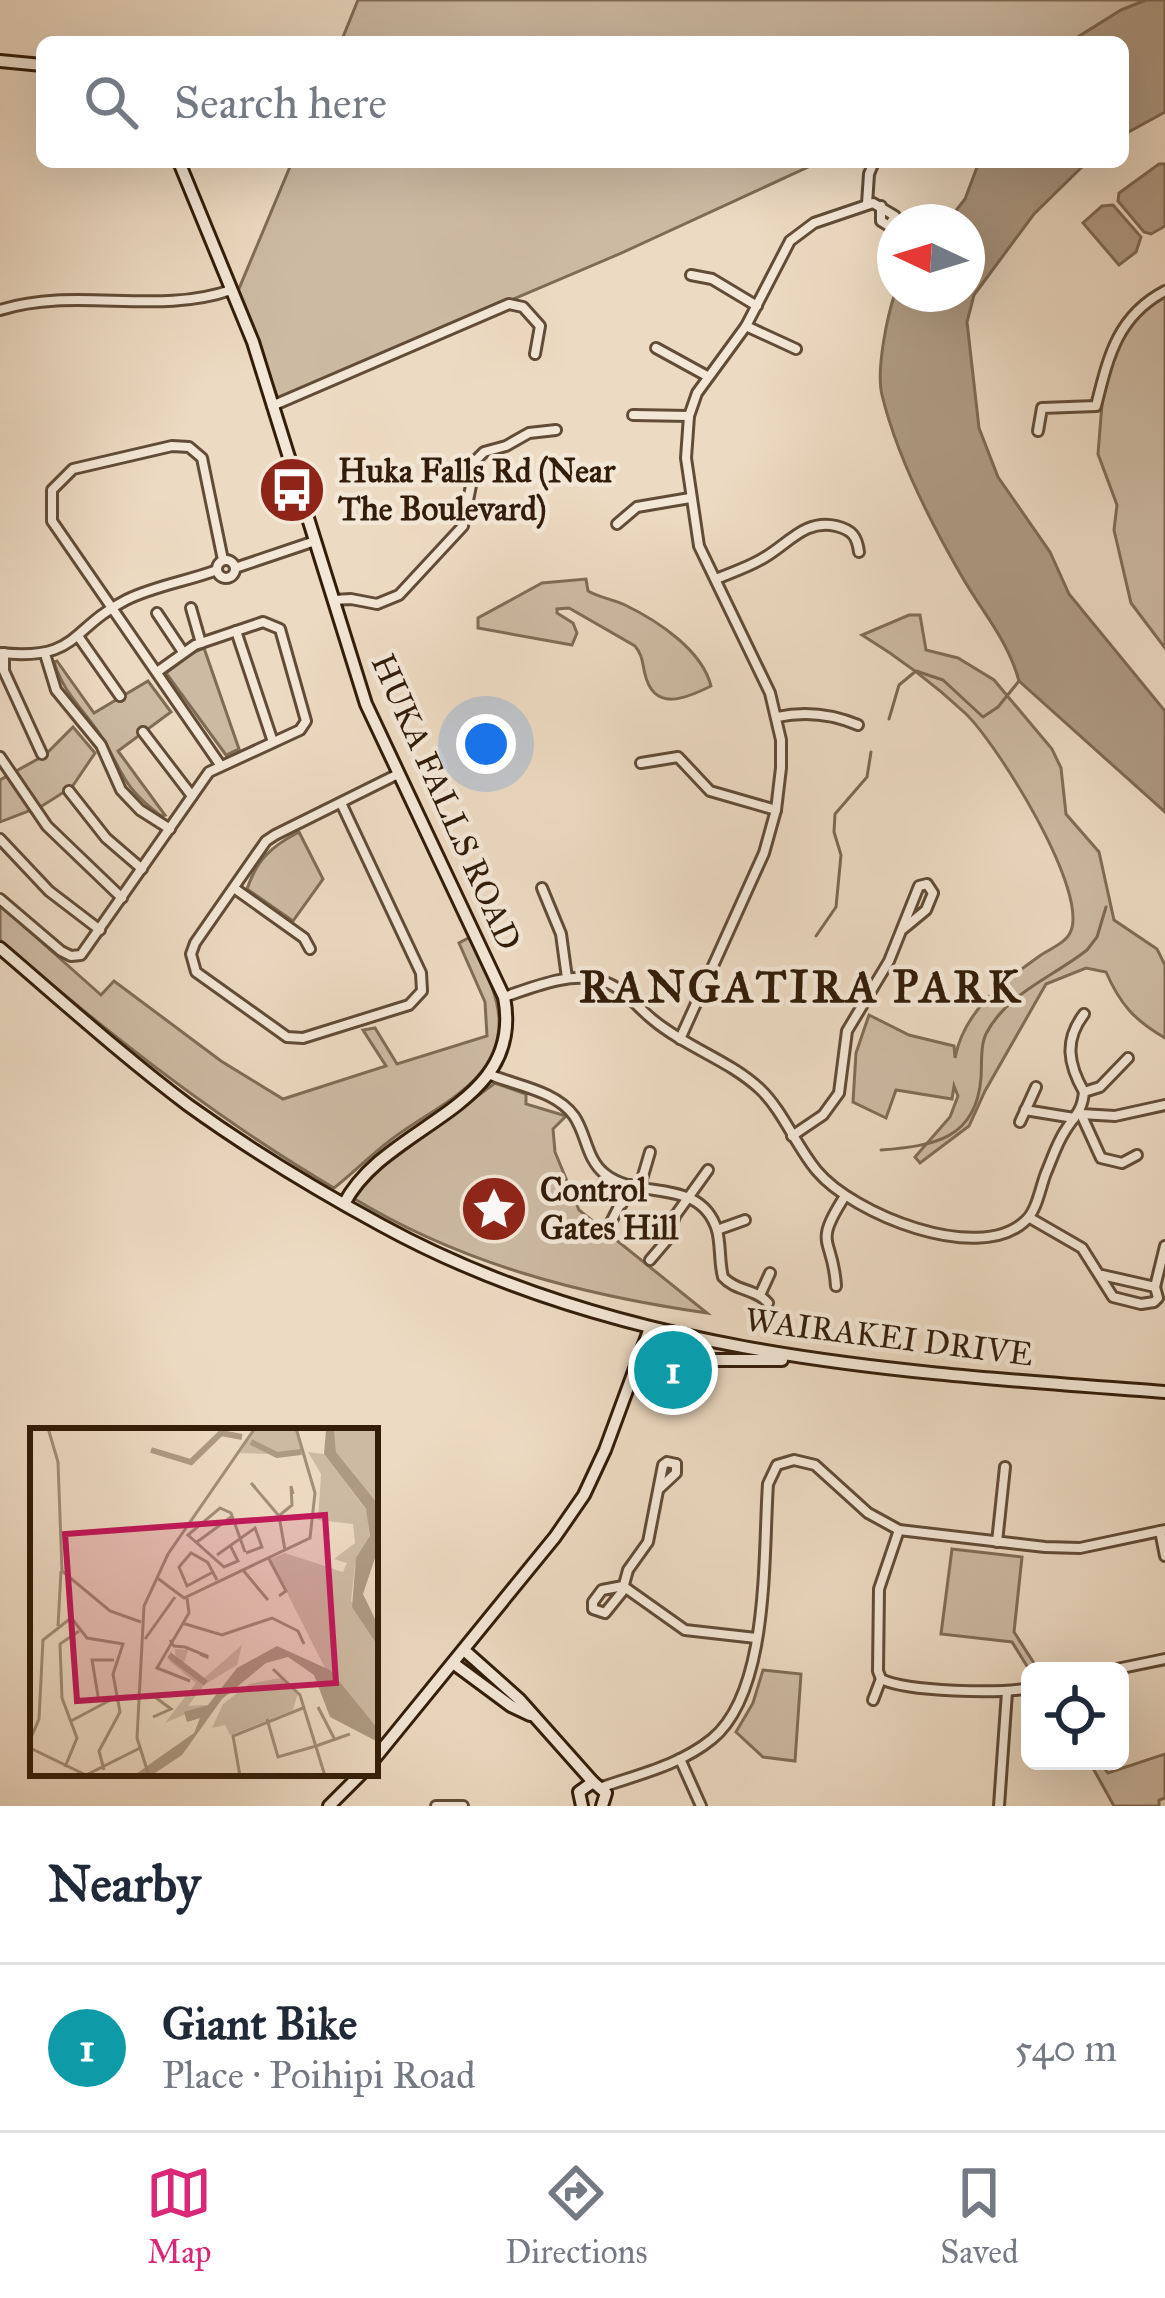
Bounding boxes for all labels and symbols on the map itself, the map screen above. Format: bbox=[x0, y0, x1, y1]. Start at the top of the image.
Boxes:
north arrow bbox=[877, 204, 985, 312]
place label: Huka Falls Rd (Near The Boulevard) bbox=[338, 451, 616, 529]
bus stop icon: Huka Falls Rd (Near The Boulevard) bbox=[257, 455, 327, 525]
street label: HUKA FALLS ROAD bbox=[363, 648, 529, 956]
your location bbox=[456, 714, 516, 774]
district label: RANGATIRA PARK bbox=[579, 959, 1023, 1014]
place label: Control Gates Hill bbox=[540, 1170, 679, 1248]
place icon: Control Gates Hill bbox=[459, 1174, 529, 1244]
street label: WAIRAKEI DRIVE bbox=[743, 1299, 1035, 1375]
pin: 1 bbox=[634, 1325, 712, 1415]
inset map bbox=[30, 1428, 378, 1776]

